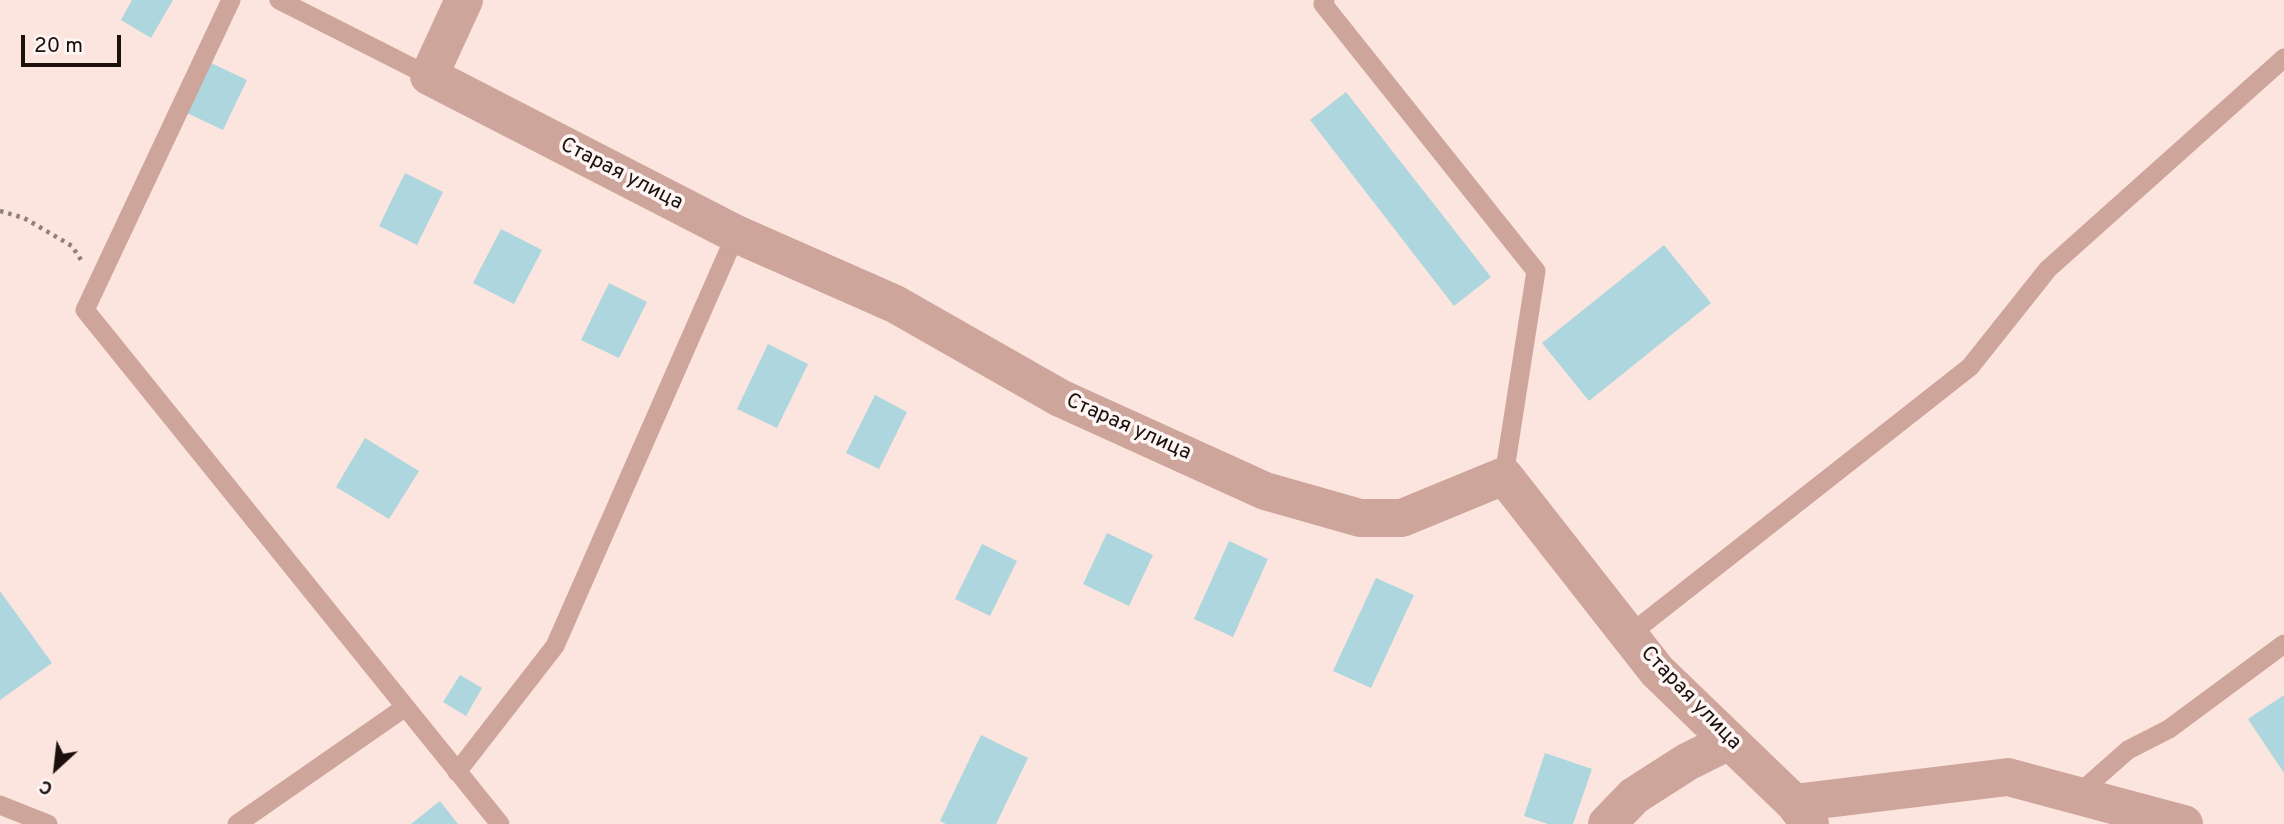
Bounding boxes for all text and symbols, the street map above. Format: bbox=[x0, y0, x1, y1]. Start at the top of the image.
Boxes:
scale bar bbox=[24, 21, 124, 65]
text: 20 m bbox=[34, 33, 83, 60]
street label: Старая улица bbox=[555, 133, 687, 217]
street label: Старая улица bbox=[1061, 389, 1195, 467]
street label: Старая улица bbox=[1634, 642, 1746, 756]
north arrow bbox=[21, 733, 91, 803]
text: С bbox=[36, 773, 57, 800]

